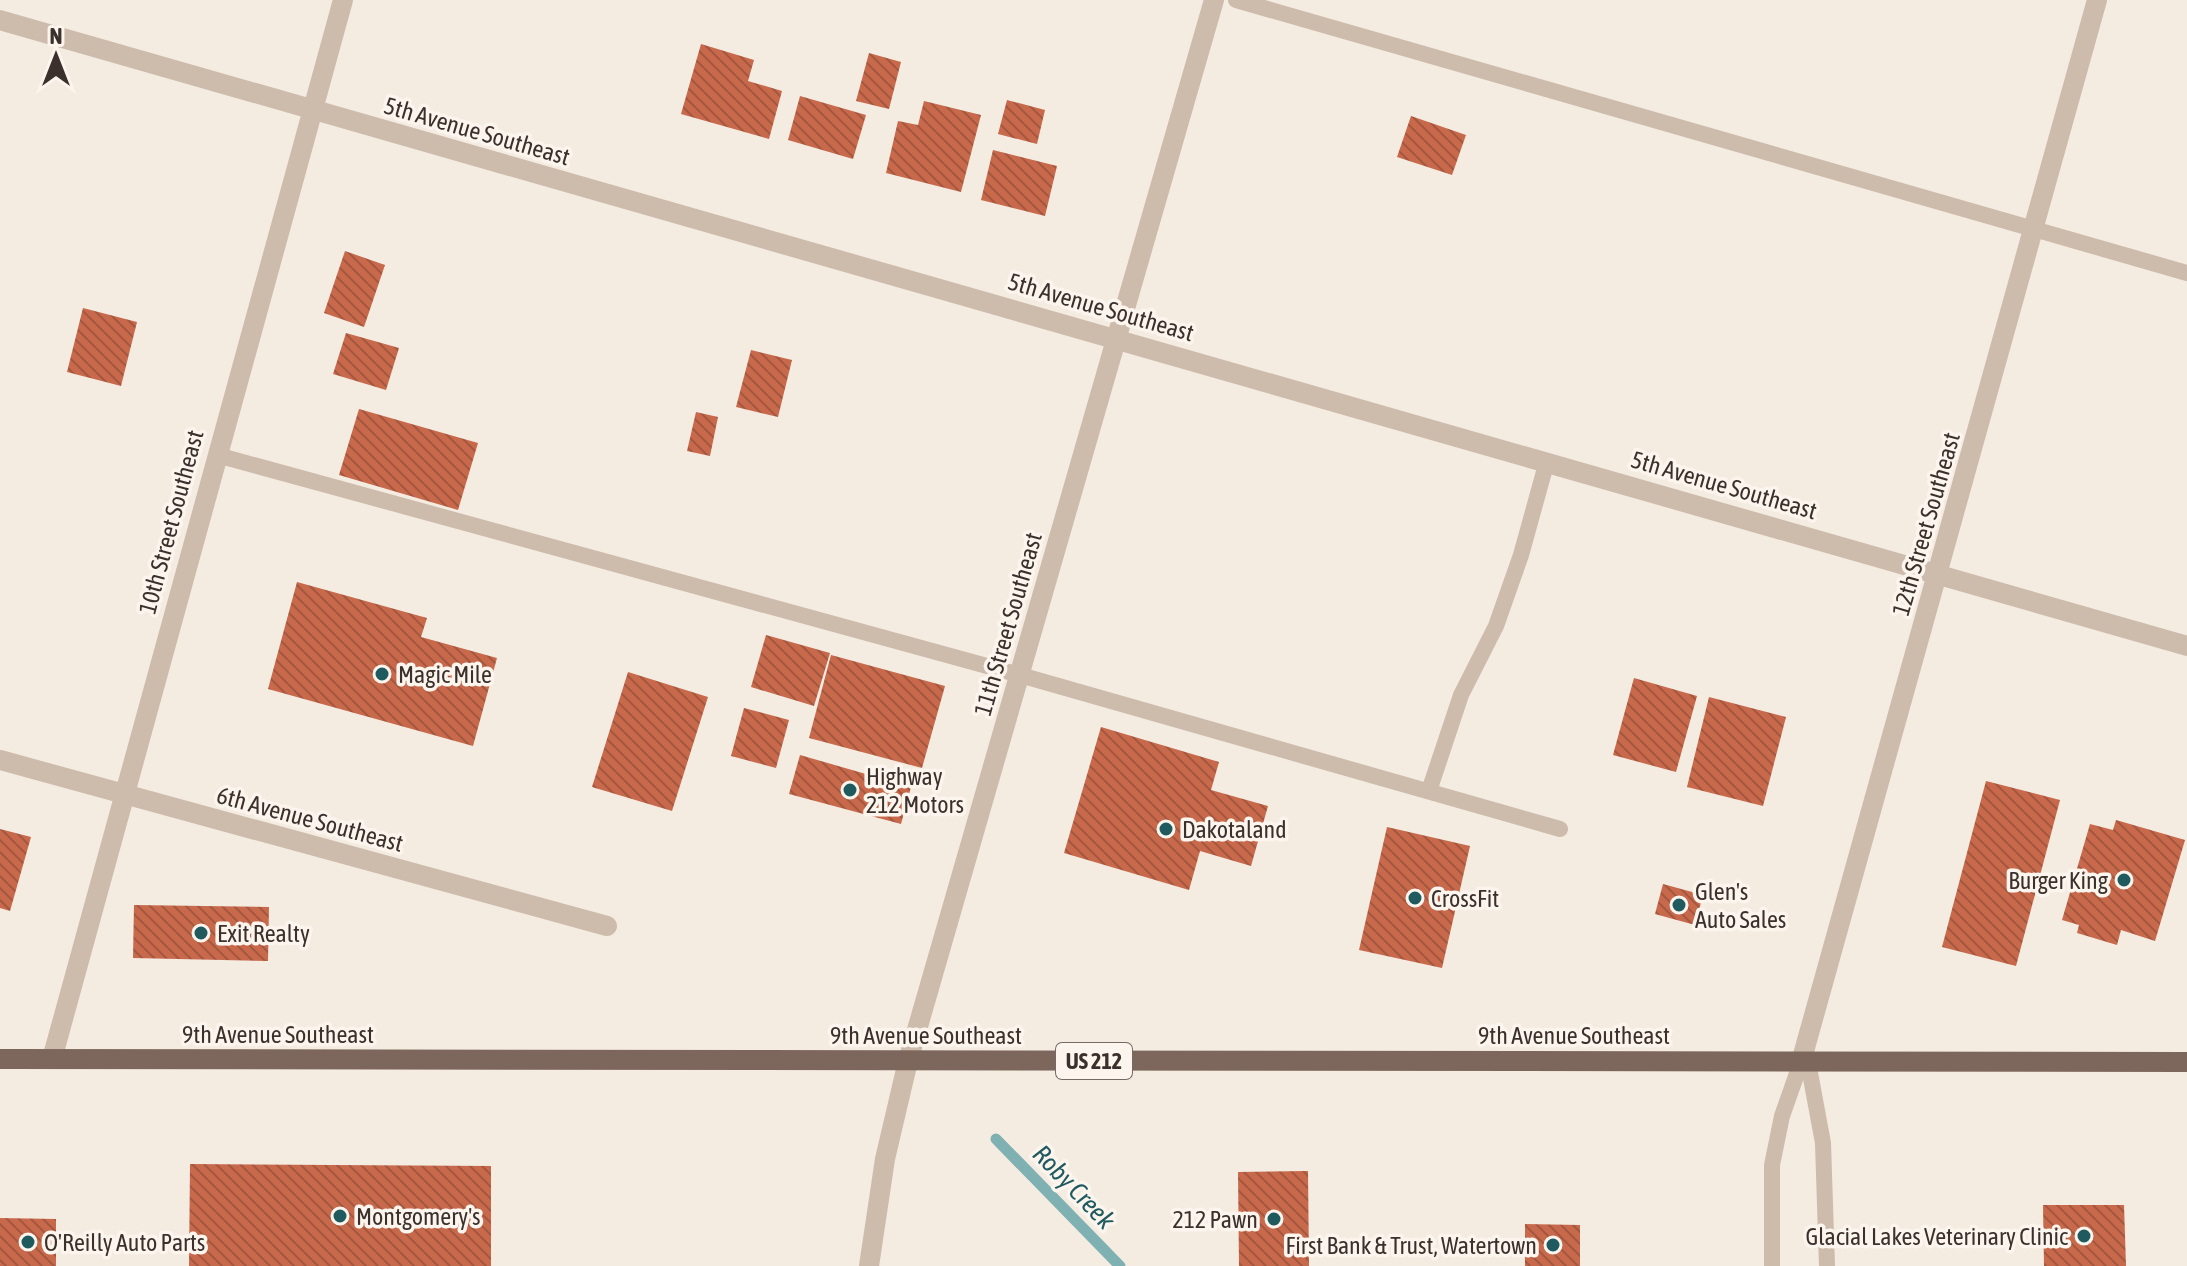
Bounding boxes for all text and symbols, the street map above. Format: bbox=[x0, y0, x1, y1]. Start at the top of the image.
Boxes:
north arrow bbox=[16, 16, 96, 96]
text: N bbox=[50, 23, 62, 49]
street label: 5th Avenue Southeast bbox=[381, 92, 573, 170]
street label: 5th Avenue Southeast bbox=[1005, 268, 1197, 346]
street label: 10th Street Southeast bbox=[133, 427, 209, 617]
street label: 12th Street Southeast bbox=[1887, 429, 1965, 619]
street label: 5th Avenue Southeast bbox=[1628, 446, 1820, 524]
street label: 11th Street Southeast bbox=[969, 529, 1047, 719]
place label: Magic Mile bbox=[398, 661, 492, 688]
marker: Magic Mile bbox=[373, 665, 391, 683]
place label: Highway 212 Motors bbox=[866, 763, 964, 818]
street label: 6th Avenue Southeast bbox=[214, 781, 406, 857]
marker: Highway 212 Motors bbox=[841, 781, 859, 799]
place label: Dakotaland bbox=[1182, 816, 1287, 843]
marker: Dakotaland bbox=[1157, 820, 1175, 838]
place label: Burger King bbox=[2008, 867, 2109, 894]
marker: Burger King bbox=[2115, 871, 2133, 889]
place label: Glen's Auto Sales bbox=[1695, 878, 1786, 933]
place label: CrossFit bbox=[1431, 885, 1499, 912]
marker: CrossFit bbox=[1406, 889, 1424, 907]
marker: Glen's Auto Sales bbox=[1670, 896, 1688, 914]
place label: Exit Realty bbox=[217, 920, 310, 947]
marker: Exit Realty bbox=[192, 924, 210, 942]
street label: 9th Avenue Southeast bbox=[182, 1021, 374, 1048]
street label: 9th Avenue Southeast bbox=[830, 1022, 1022, 1049]
street label: 9th Avenue Southeast bbox=[1478, 1022, 1670, 1049]
road number: US 212 bbox=[1056, 1043, 1132, 1079]
water label: Roby Creek bbox=[1027, 1139, 1122, 1236]
place label: Montgomery's bbox=[356, 1203, 481, 1230]
place label: 212 Pawn bbox=[1172, 1206, 1258, 1233]
marker: Montgomery's bbox=[331, 1207, 349, 1225]
marker: 212 Pawn bbox=[1265, 1210, 1283, 1228]
place label: Glacial Lakes Veterinary Clinic bbox=[1805, 1223, 2068, 1250]
marker: Glacial Lakes Veterinary Clinic bbox=[2075, 1227, 2093, 1245]
place label: O'Reilly Auto Parts bbox=[44, 1229, 205, 1256]
place label: First Bank & Trust, Watertown bbox=[1286, 1232, 1537, 1259]
marker: O'Reilly Auto Parts bbox=[19, 1233, 37, 1251]
marker: First Bank & Trust, Watertown bbox=[1544, 1236, 1562, 1254]

